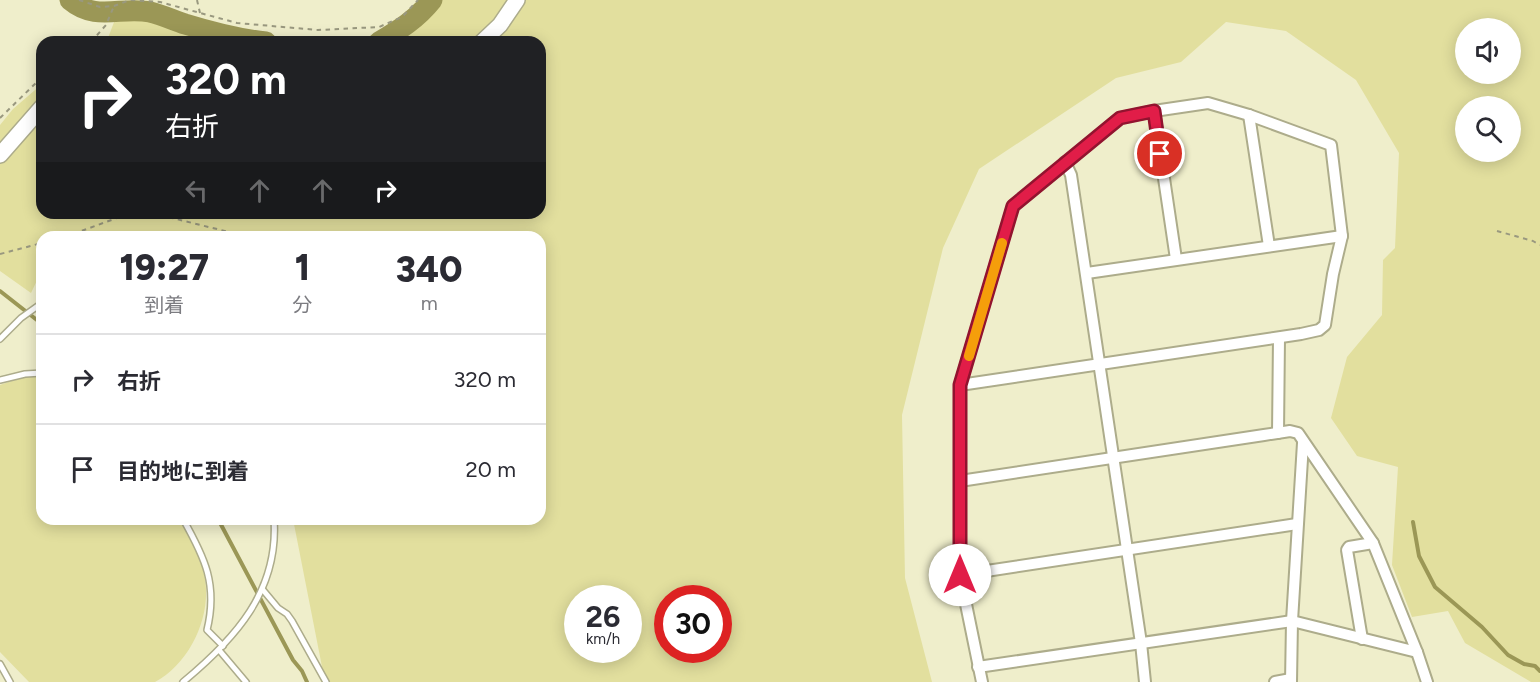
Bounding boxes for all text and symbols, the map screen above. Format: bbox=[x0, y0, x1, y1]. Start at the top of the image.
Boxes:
map controls bbox=[1455, 18, 1521, 162]
button: sound bbox=[1455, 18, 1521, 84]
text: 320 m bbox=[165, 54, 287, 105]
icon: right bbox=[66, 60, 144, 138]
button: search bbox=[1455, 96, 1521, 162]
text: 右折 bbox=[165, 110, 219, 143]
pin bbox=[1134, 128, 1185, 179]
icon: arrive bbox=[1143, 137, 1176, 170]
icon: left bbox=[180, 174, 213, 207]
icon: ahead bbox=[243, 174, 276, 207]
icon: ahead bbox=[306, 174, 339, 207]
icon: right bbox=[369, 174, 402, 207]
text: 19:27 bbox=[119, 246, 209, 289]
text: 1 bbox=[295, 246, 310, 289]
text: 340 bbox=[396, 248, 463, 291]
text: m bbox=[421, 291, 438, 315]
text: 到着 bbox=[144, 293, 184, 317]
text: 分 bbox=[292, 293, 312, 317]
icon: right bbox=[66, 363, 99, 396]
text: 320 m bbox=[453, 366, 516, 393]
text: 右折 bbox=[117, 368, 161, 395]
icon: arrive bbox=[66, 453, 99, 486]
text: 20 m bbox=[465, 456, 516, 483]
text: 目的地に到着 bbox=[117, 458, 249, 485]
position arrow bbox=[928, 543, 992, 607]
speed limit sign: 30 bbox=[654, 585, 732, 663]
text: 26 bbox=[586, 598, 620, 635]
text: km/h bbox=[586, 630, 620, 648]

